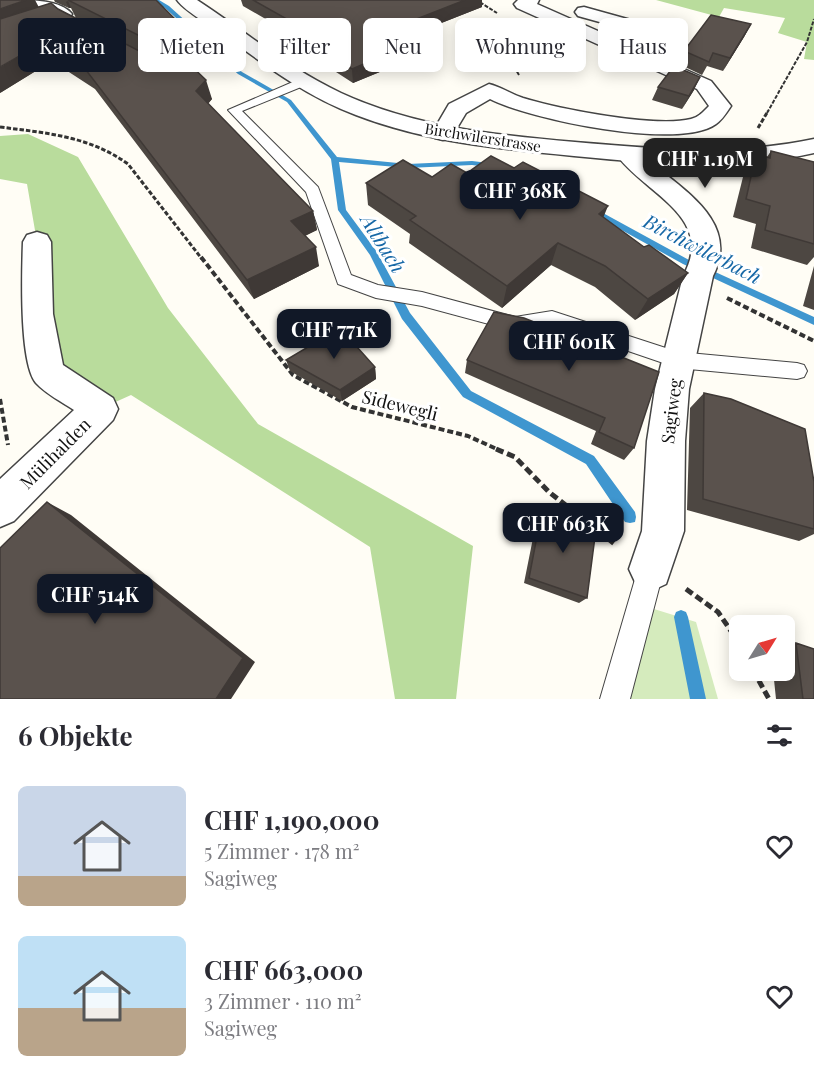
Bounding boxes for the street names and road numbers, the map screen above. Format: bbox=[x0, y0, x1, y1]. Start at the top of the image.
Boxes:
street label: Birchwilerstrasse bbox=[423, 118, 543, 156]
street label: Sagiweg bbox=[655, 376, 687, 445]
street label: Sidewegli bbox=[360, 384, 440, 426]
street label: Mülihalden bbox=[14, 412, 96, 494]

